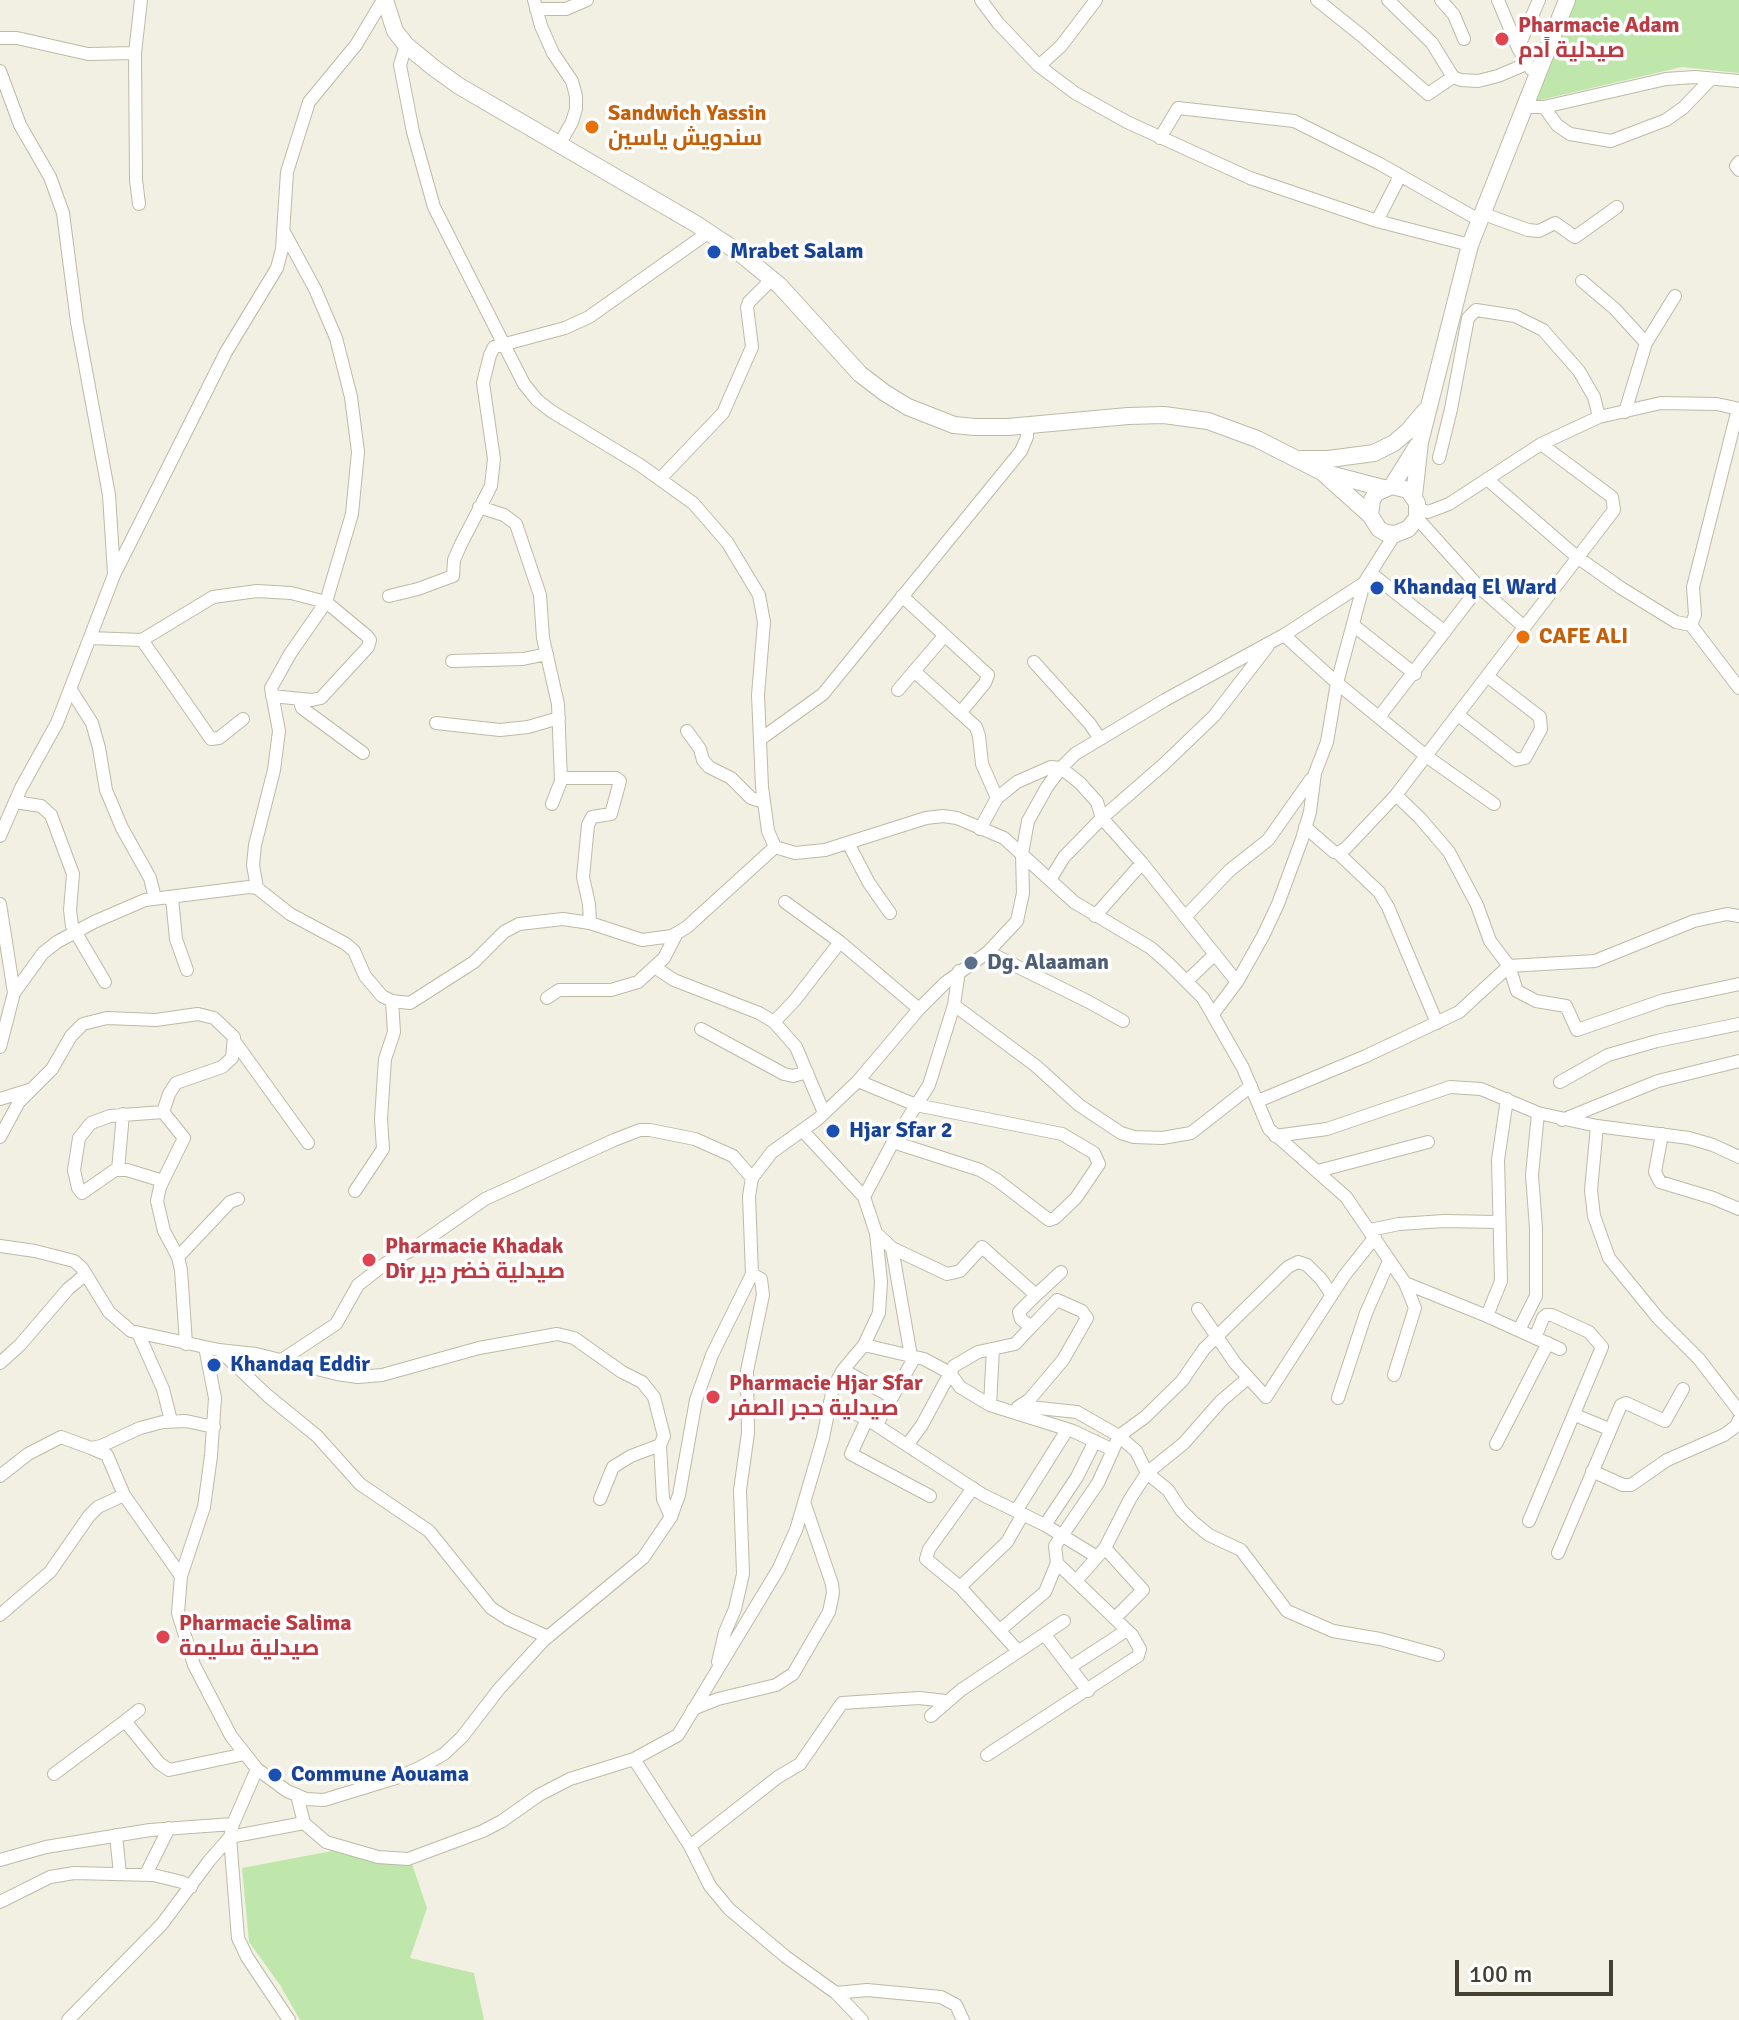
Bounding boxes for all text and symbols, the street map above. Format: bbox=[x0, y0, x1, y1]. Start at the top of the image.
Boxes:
place label: Pharmacie Adam صيدلية اًدم bbox=[1518, 13, 1680, 64]
marker: Pharmacie Adam صيدلية اًدم bbox=[1493, 30, 1511, 48]
place label: Sandwich Yassin سندويش ياسين bbox=[608, 101, 767, 152]
marker: Sandwich Yassin سندويش ياسين bbox=[583, 118, 601, 136]
place label: Mrabet Salam bbox=[730, 239, 863, 265]
marker: Mrabet Salam bbox=[705, 243, 723, 261]
place label: Khandaq El Ward bbox=[1393, 575, 1557, 601]
marker: Khandaq El Ward bbox=[1368, 579, 1386, 597]
place label: CAFE ALI bbox=[1539, 624, 1628, 650]
marker: CAFE ALI bbox=[1514, 628, 1532, 646]
place label: Dg. Alaaman bbox=[987, 950, 1109, 976]
marker: Dg. Alaaman bbox=[962, 954, 980, 972]
place label: Hjar Sfar 2 bbox=[849, 1118, 953, 1144]
marker: Hjar Sfar 2 bbox=[824, 1122, 842, 1140]
place label: Pharmacie Khadak Dir صيدلية خضر دير bbox=[385, 1234, 565, 1286]
marker: Pharmacie Khadak Dir صيدلية خضر دير bbox=[360, 1251, 378, 1269]
place label: Khandaq Eddir bbox=[230, 1352, 370, 1378]
marker: Khandaq Eddir bbox=[205, 1356, 223, 1374]
place label: Pharmacie Hjar Sfar صيدلية حجر الصفر bbox=[729, 1371, 923, 1422]
marker: Pharmacie Hjar Sfar صيدلية حجر الصفر bbox=[704, 1388, 722, 1406]
place label: Pharmacie Salima صيدلية سليمة bbox=[179, 1611, 352, 1662]
marker: Pharmacie Salima صيدلية سليمة bbox=[154, 1628, 172, 1646]
place label: Commune Aouama bbox=[291, 1762, 469, 1788]
marker: Commune Aouama bbox=[266, 1766, 284, 1784]
scale bar bbox=[1459, 1944, 1617, 1994]
text: 100 m bbox=[1469, 1959, 1532, 1989]

